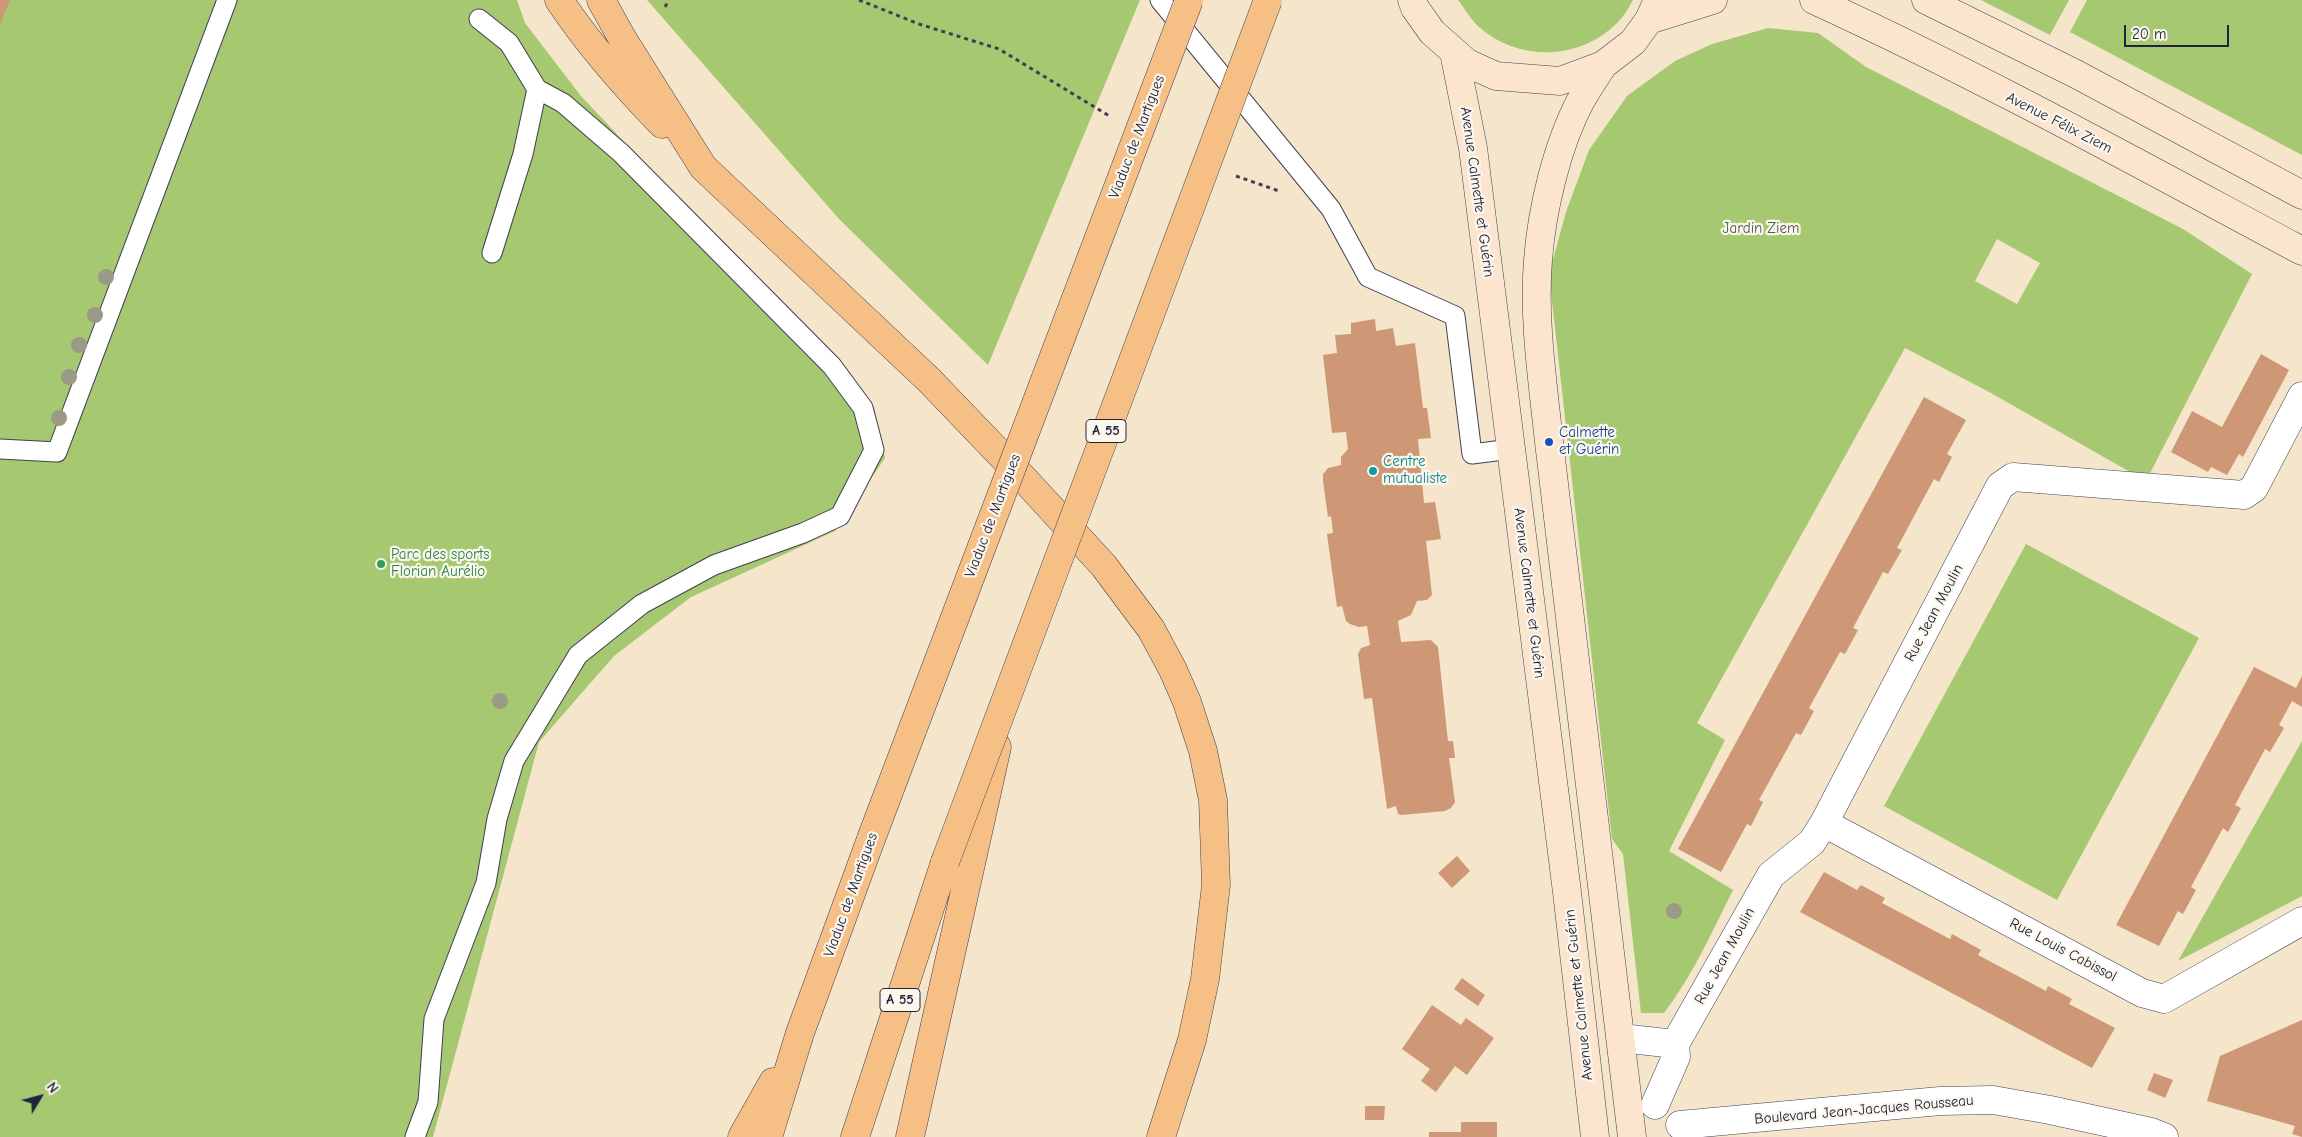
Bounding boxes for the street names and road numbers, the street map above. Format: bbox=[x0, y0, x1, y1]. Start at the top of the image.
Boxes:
street label: Viaduc de Martigues bbox=[1105, 73, 1169, 201]
street label: Avenue Félix Ziem bbox=[2003, 88, 2115, 158]
street label: Avenue Calmette et Guérin bbox=[1456, 106, 1498, 278]
road number: A 55 bbox=[1086, 420, 1126, 442]
street label: Viaduc de Martigues bbox=[961, 452, 1025, 580]
street label: Avenue Calmette et Guérin bbox=[1510, 507, 1548, 679]
street label: Rue Jean Moulin bbox=[1901, 561, 1967, 665]
street label: Viaduc de Martigues bbox=[820, 830, 882, 960]
street label: Rue Jean Moulin bbox=[1691, 905, 1759, 1007]
street label: Avenue Calmette et Guérin bbox=[1561, 909, 1597, 1081]
street label: Rue Louis Cabissol bbox=[2006, 914, 2120, 986]
road number: A 55 bbox=[880, 988, 920, 1012]
street label: Boulevard Jean-Jacques Rousseau bbox=[1754, 1091, 1974, 1129]

